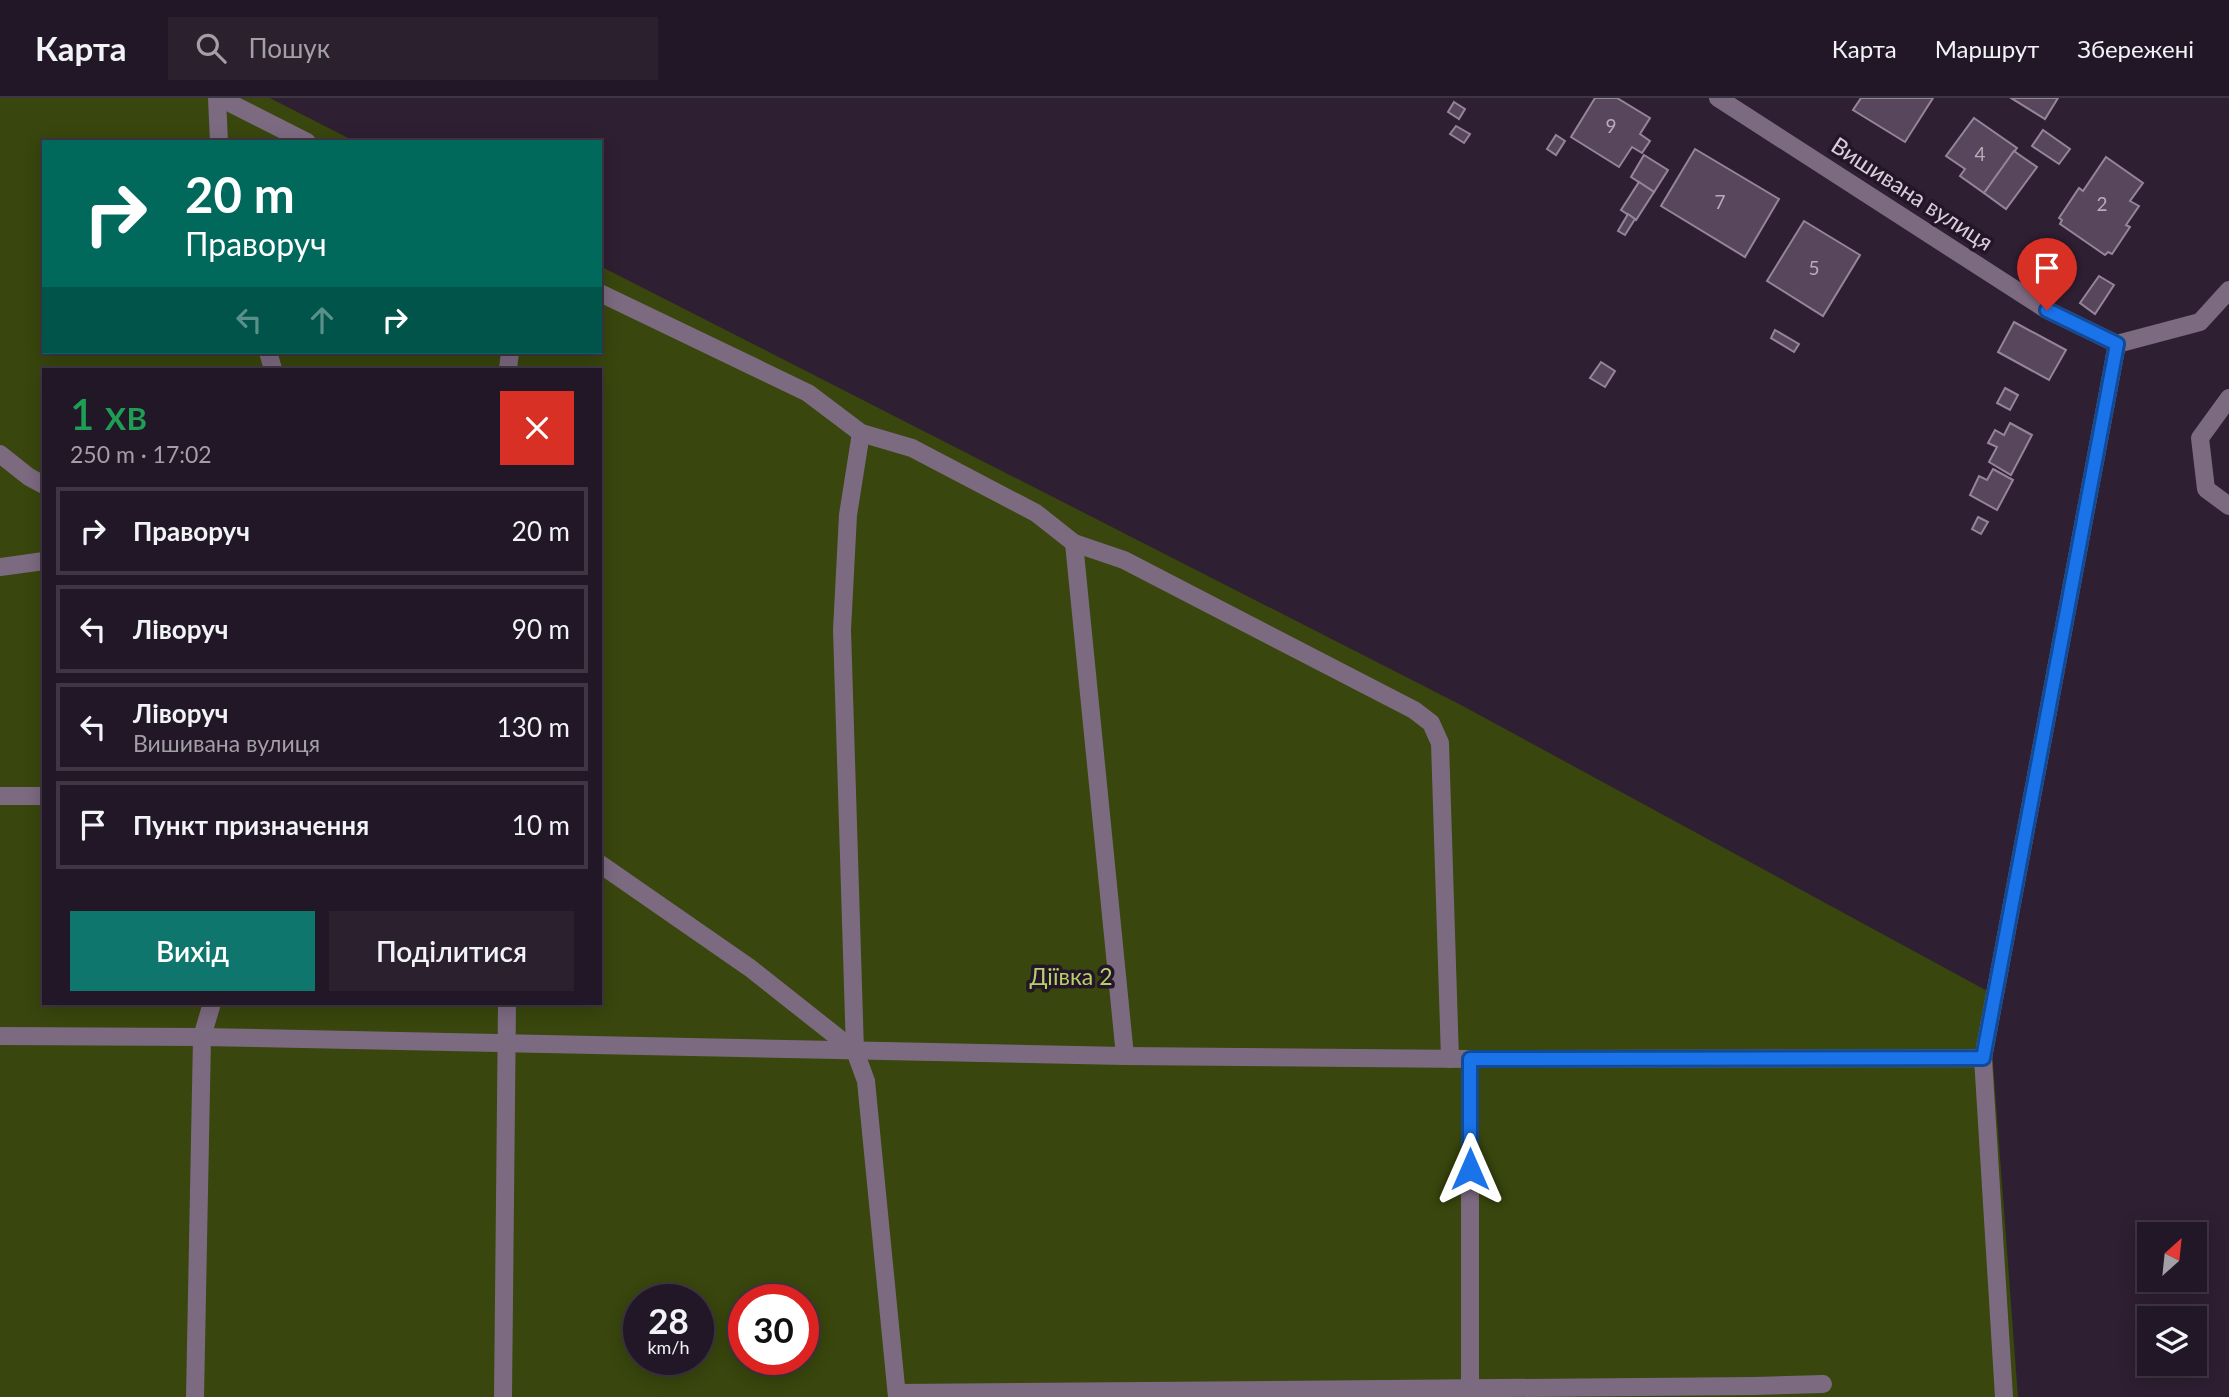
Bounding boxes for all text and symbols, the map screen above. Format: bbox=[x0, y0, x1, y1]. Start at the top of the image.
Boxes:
search box bbox=[168, 17, 658, 80]
text: Карта bbox=[35, 28, 126, 68]
icon: search bbox=[192, 29, 230, 67]
text: Пошук bbox=[248, 32, 330, 64]
text: Карта bbox=[1832, 34, 1897, 63]
text: Маршрут bbox=[1935, 34, 2039, 63]
text: Збережені bbox=[2077, 34, 2194, 63]
house number: 9 bbox=[1605, 114, 1617, 137]
street label: Вишивана вулиця bbox=[1827, 131, 1999, 256]
house number: 4 bbox=[1974, 142, 1986, 165]
text: 20 m bbox=[185, 165, 295, 223]
icon: right bbox=[70, 168, 161, 259]
house number: 7 bbox=[1714, 190, 1726, 213]
house number: 2 bbox=[2096, 192, 2108, 215]
text: Праворуч bbox=[185, 224, 327, 263]
pin bbox=[2017, 238, 2077, 310]
icon: arrive bbox=[2028, 249, 2066, 287]
house number: 5 bbox=[1808, 256, 1820, 279]
icon: left bbox=[230, 301, 268, 339]
icon: ahead bbox=[303, 301, 341, 339]
icon: right bbox=[376, 301, 414, 339]
text: 1 хв bbox=[70, 389, 147, 439]
button: close bbox=[500, 391, 574, 465]
text: 250 m · 17:02 bbox=[70, 440, 212, 468]
icon: right bbox=[74, 512, 112, 550]
text: Праворуч bbox=[133, 515, 250, 547]
text: 20 m bbox=[512, 515, 570, 547]
icon: left bbox=[74, 610, 112, 648]
text: Ліворуч bbox=[133, 613, 229, 645]
text: 90 m bbox=[512, 613, 570, 645]
text: Ліворуч bbox=[133, 697, 229, 729]
icon: left bbox=[74, 708, 112, 746]
text: 130 m bbox=[497, 711, 570, 743]
text: Вишивана вулиця bbox=[133, 729, 320, 757]
icon: arrive bbox=[74, 806, 112, 844]
text: Пункт призначення bbox=[133, 809, 369, 841]
text: 10 m bbox=[512, 809, 570, 841]
button: Вихід bbox=[70, 911, 315, 991]
button: Поділитися bbox=[329, 911, 574, 991]
park label: Діївка 2 bbox=[1029, 962, 1113, 990]
position arrow bbox=[1433, 1132, 1507, 1206]
north arrow bbox=[2137, 1222, 2207, 1292]
map controls bbox=[2137, 1222, 2207, 1376]
speed limit sign: 30 bbox=[728, 1284, 819, 1375]
text: 28 bbox=[648, 1299, 689, 1341]
button: layers bbox=[2137, 1306, 2207, 1376]
text: km/h bbox=[647, 1336, 690, 1358]

